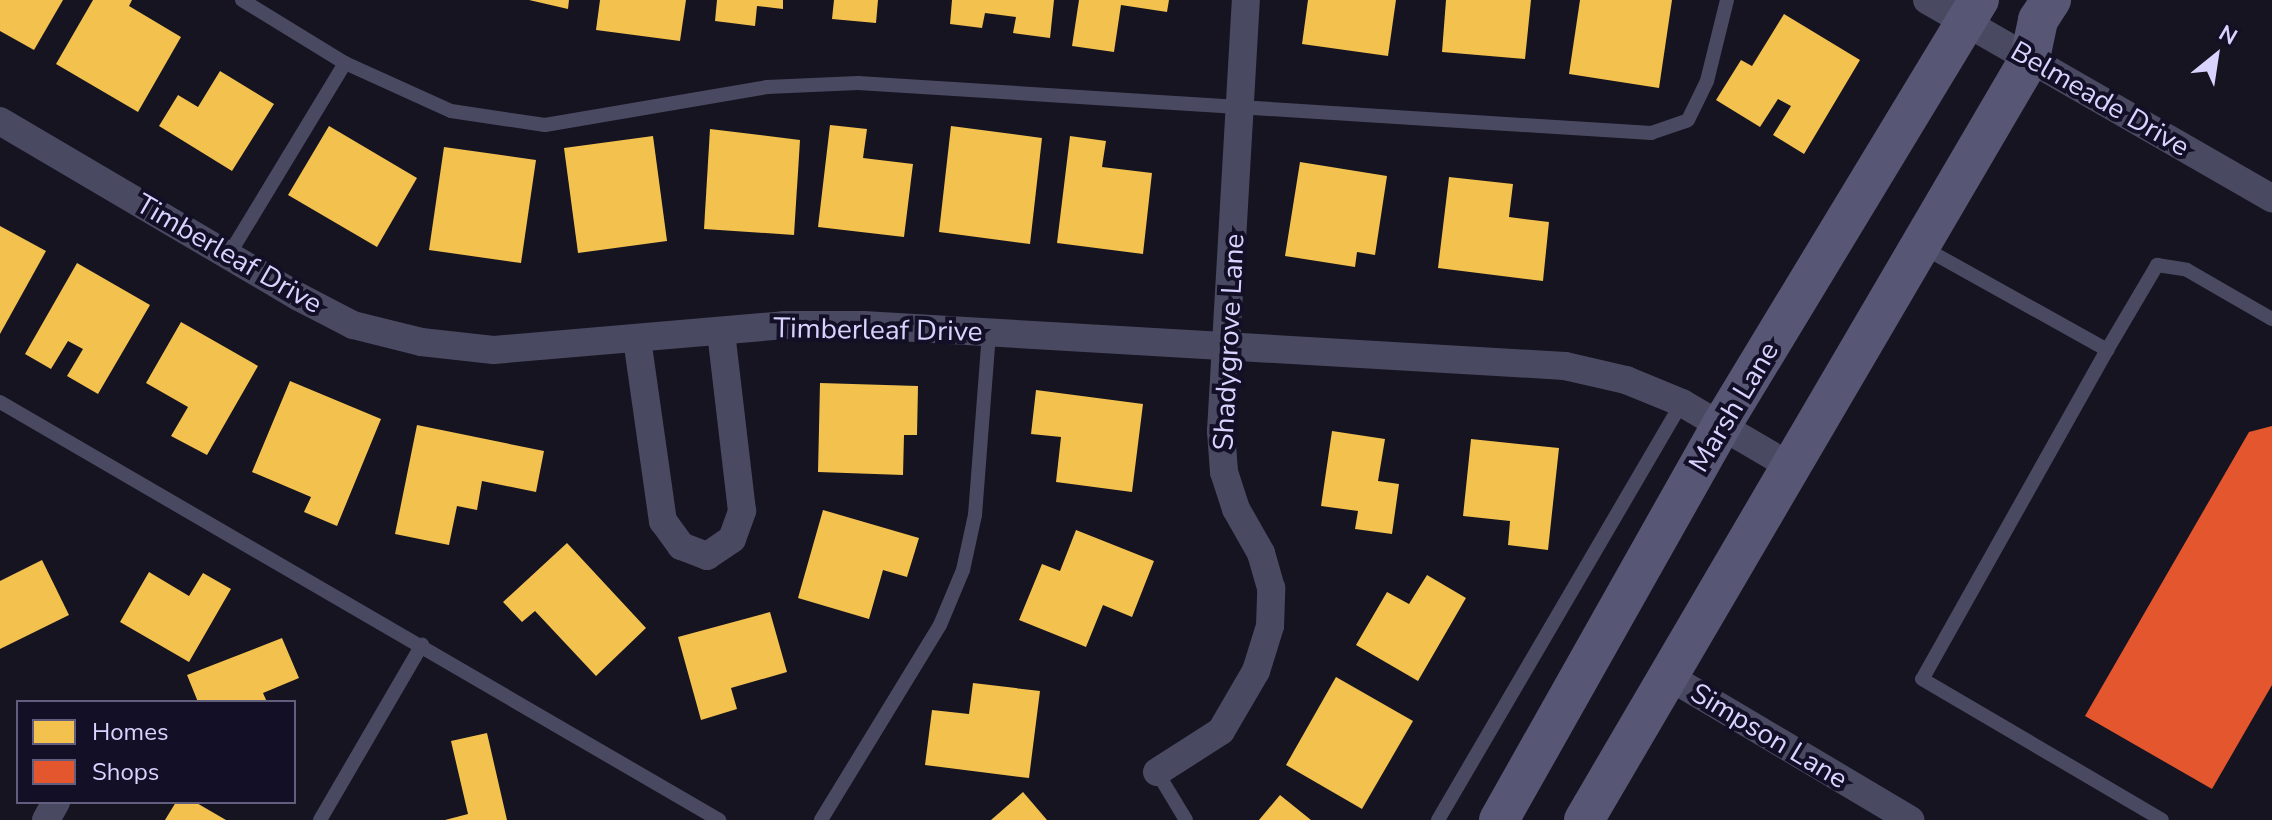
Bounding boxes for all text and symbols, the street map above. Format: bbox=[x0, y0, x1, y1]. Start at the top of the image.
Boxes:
north arrow bbox=[2176, 16, 2256, 96]
text: N bbox=[2213, 18, 2243, 52]
street label: Belmeade Drive bbox=[2005, 34, 2195, 164]
street label: Timberleaf Drive bbox=[130, 187, 328, 321]
street label: Shadygrove Lane bbox=[1207, 233, 1251, 451]
street label: Timberleaf Drive bbox=[773, 311, 983, 349]
street label: Marsh Lane bbox=[1682, 336, 1786, 478]
street label: Simpson Lane bbox=[1684, 676, 1854, 796]
legend bbox=[16, 700, 296, 804]
text: Homes bbox=[92, 716, 168, 748]
text: Shops bbox=[92, 756, 159, 788]

